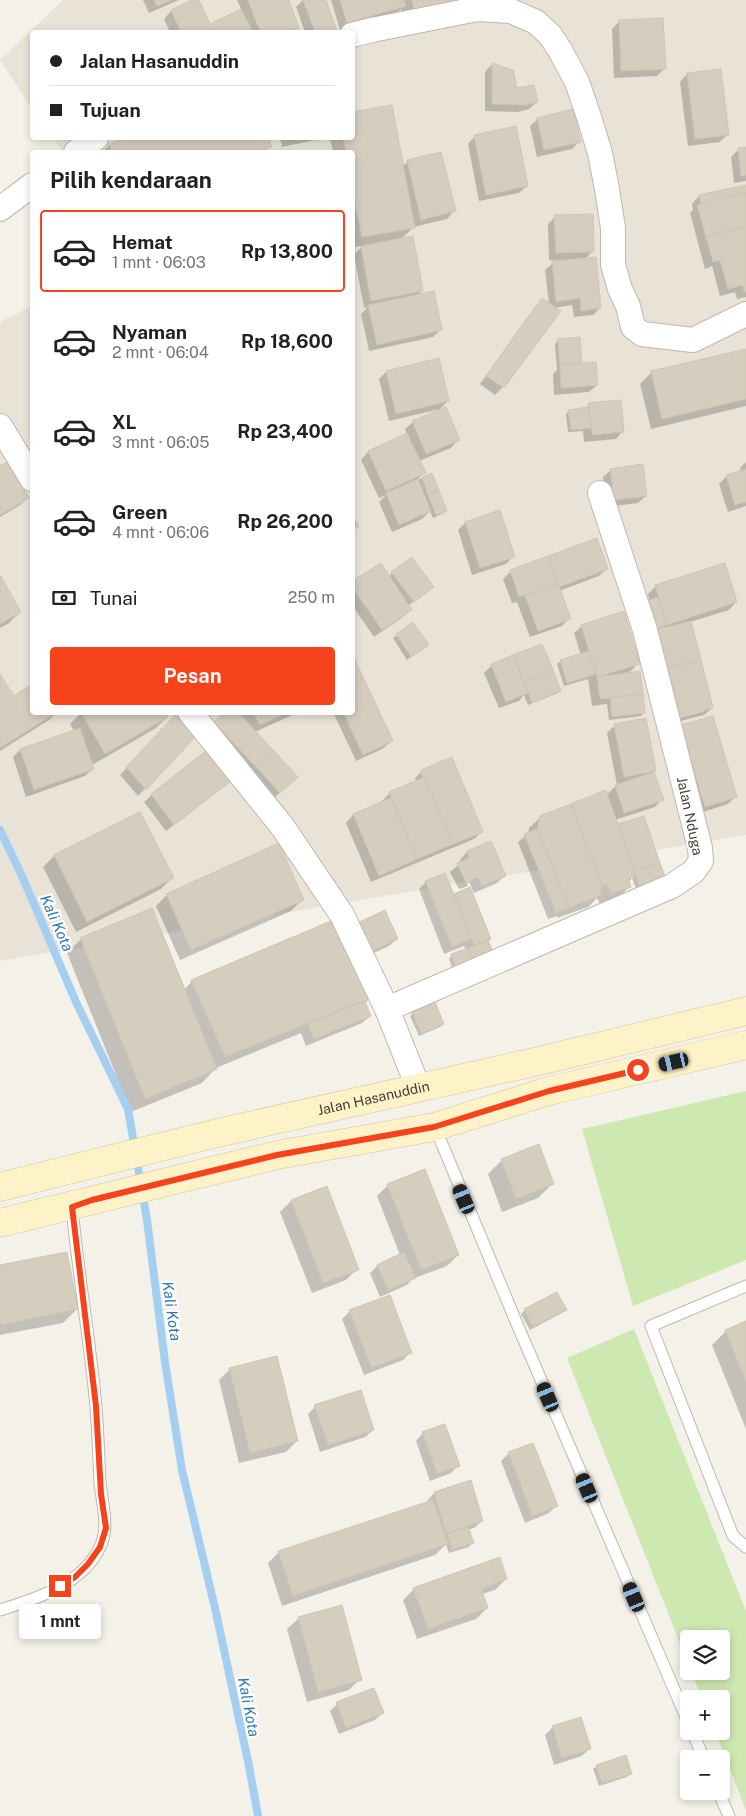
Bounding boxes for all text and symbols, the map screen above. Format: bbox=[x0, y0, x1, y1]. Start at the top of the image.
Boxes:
text: Jalan Hasanuddin bbox=[80, 50, 239, 72]
text: Tujuan bbox=[80, 99, 141, 121]
text: Pilih kendaraan bbox=[50, 167, 212, 193]
icon: car bbox=[52, 229, 97, 274]
text: Hemat bbox=[112, 231, 173, 253]
text: Rp 13,800 bbox=[241, 240, 333, 262]
text: 1 mnt · 06:03 bbox=[112, 253, 206, 272]
icon: car bbox=[52, 319, 97, 364]
text: Nyaman bbox=[112, 321, 187, 343]
text: Rp 18,600 bbox=[241, 330, 333, 352]
text: 2 mnt · 06:04 bbox=[112, 343, 209, 362]
icon: car bbox=[52, 409, 97, 454]
text: XL bbox=[112, 411, 137, 433]
text: Rp 23,400 bbox=[237, 420, 333, 442]
text: 3 mnt · 06:05 bbox=[112, 433, 210, 452]
icon: car bbox=[52, 499, 97, 544]
text: Green bbox=[112, 501, 167, 523]
text: Rp 26,200 bbox=[237, 510, 333, 532]
text: 4 mnt · 06:06 bbox=[112, 523, 209, 542]
icon: cash bbox=[50, 584, 78, 612]
text: Tunai bbox=[90, 587, 138, 609]
text: 250 m bbox=[288, 588, 335, 607]
button: Pesan bbox=[50, 647, 335, 705]
street label: Jalan Nduga bbox=[674, 775, 706, 857]
water label: Kali Kota bbox=[37, 892, 77, 954]
car bbox=[657, 1051, 690, 1073]
route start bbox=[627, 1059, 649, 1081]
street label: Jalan Hasanuddin bbox=[316, 1078, 431, 1118]
car bbox=[451, 1182, 476, 1216]
water label: Kali Kota bbox=[159, 1280, 185, 1342]
car bbox=[535, 1380, 560, 1414]
car bbox=[574, 1471, 599, 1505]
route end bbox=[49, 1575, 71, 1597]
car bbox=[621, 1580, 646, 1614]
callout: 1 mnt bbox=[19, 1604, 101, 1638]
text: 1 mnt bbox=[40, 1612, 80, 1631]
map controls bbox=[680, 1630, 730, 1800]
button: layers bbox=[680, 1630, 730, 1680]
water label: Kali Kota bbox=[235, 1676, 263, 1738]
button: + bbox=[680, 1690, 730, 1740]
button: − bbox=[680, 1750, 730, 1800]

